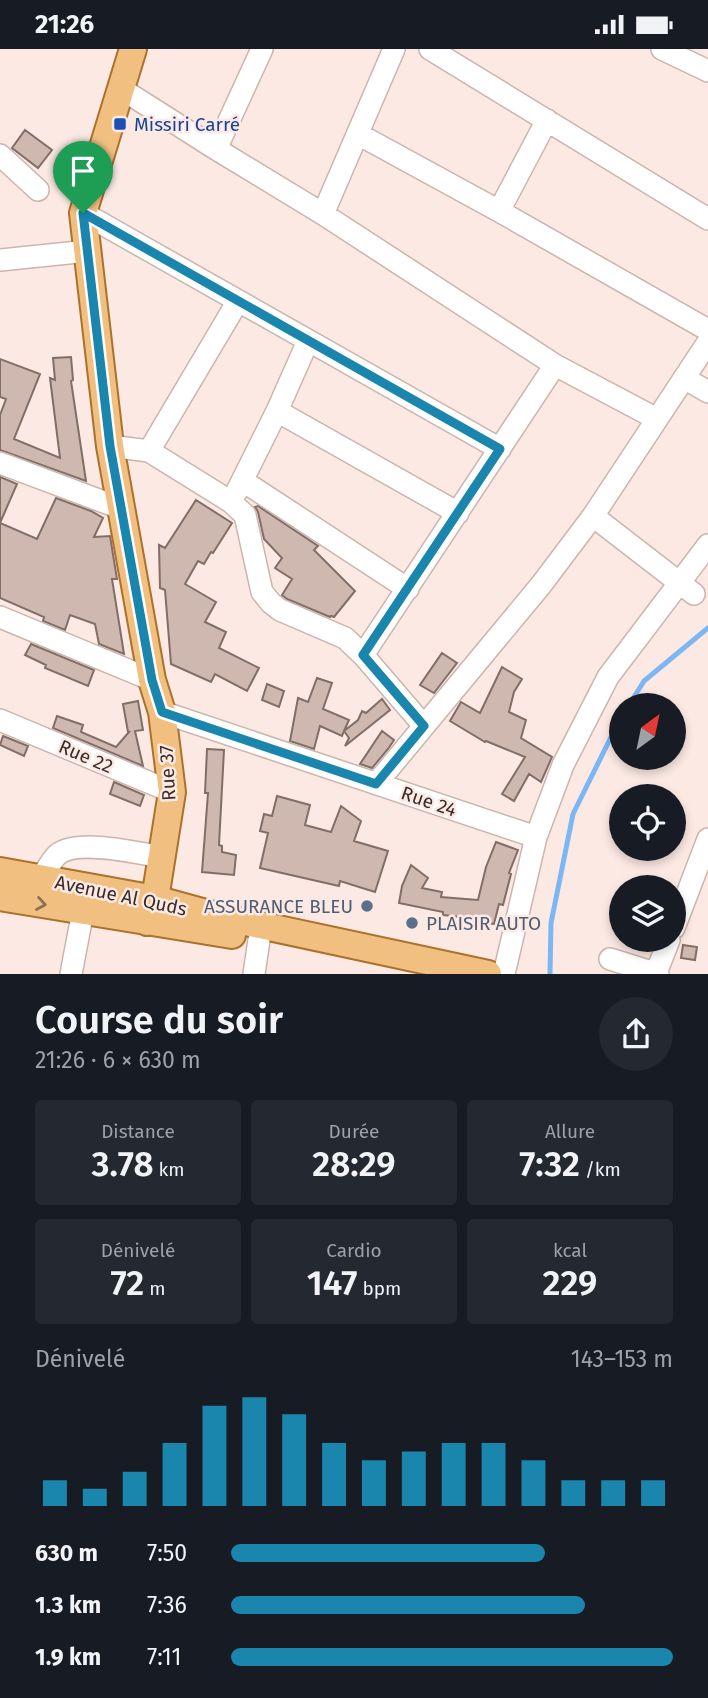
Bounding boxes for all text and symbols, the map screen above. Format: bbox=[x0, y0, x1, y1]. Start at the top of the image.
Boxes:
text: 21:26 bbox=[35, 9, 94, 40]
place label: Missiri Carré bbox=[134, 113, 240, 136]
marker: Missiri Carré bbox=[112, 116, 128, 132]
pin bbox=[53, 141, 113, 213]
icon: arrive bbox=[64, 152, 102, 190]
north arrow bbox=[609, 693, 686, 770]
map controls bbox=[609, 693, 686, 952]
street label: Rue 22 bbox=[55, 735, 116, 778]
street label: Rue 37 bbox=[155, 745, 180, 801]
street label: Rue 24 bbox=[398, 781, 460, 822]
button: locate bbox=[609, 784, 686, 861]
street label: Avenue Al Quds bbox=[53, 870, 189, 921]
button: layers bbox=[609, 875, 686, 952]
place label: ASSURANCE BLEU bbox=[204, 895, 353, 918]
one-way arrow bbox=[36, 896, 47, 911]
marker: ASSURANCE BLEU bbox=[359, 898, 375, 914]
place label: PLAISIR AUTO bbox=[426, 912, 541, 935]
marker: PLAISIR AUTO bbox=[404, 915, 420, 931]
text: Course du soir bbox=[35, 997, 283, 1043]
button: share bbox=[599, 997, 673, 1071]
text: 21:26 · 6 × 630 m bbox=[35, 1046, 201, 1074]
text: Distance bbox=[101, 1120, 175, 1143]
text: Durée bbox=[329, 1120, 379, 1143]
text: Allure bbox=[545, 1120, 595, 1143]
text: 3.78 bbox=[91, 1143, 154, 1185]
text: 28:29 bbox=[312, 1143, 396, 1185]
text: 7:32 bbox=[519, 1143, 580, 1185]
text: km bbox=[154, 1158, 185, 1181]
text: /km bbox=[580, 1158, 621, 1181]
text: Dénivelé bbox=[101, 1239, 175, 1262]
text: Cardio bbox=[326, 1239, 382, 1262]
text: kcal bbox=[553, 1239, 587, 1262]
text: 72 bbox=[110, 1262, 144, 1304]
text: 147 bbox=[307, 1262, 357, 1304]
text: 229 bbox=[543, 1262, 597, 1304]
text: m bbox=[144, 1277, 166, 1300]
text: bpm bbox=[357, 1277, 401, 1300]
text: Dénivelé bbox=[35, 1345, 125, 1373]
text: 143–153 m bbox=[571, 1345, 673, 1373]
text: 630 m bbox=[35, 1539, 98, 1567]
text: 7:50 bbox=[147, 1539, 187, 1567]
text: 1.3 km bbox=[35, 1591, 101, 1619]
text: 7:36 bbox=[147, 1591, 187, 1619]
text: 1.9 km bbox=[35, 1643, 101, 1671]
text: 7:11 bbox=[147, 1643, 181, 1671]

